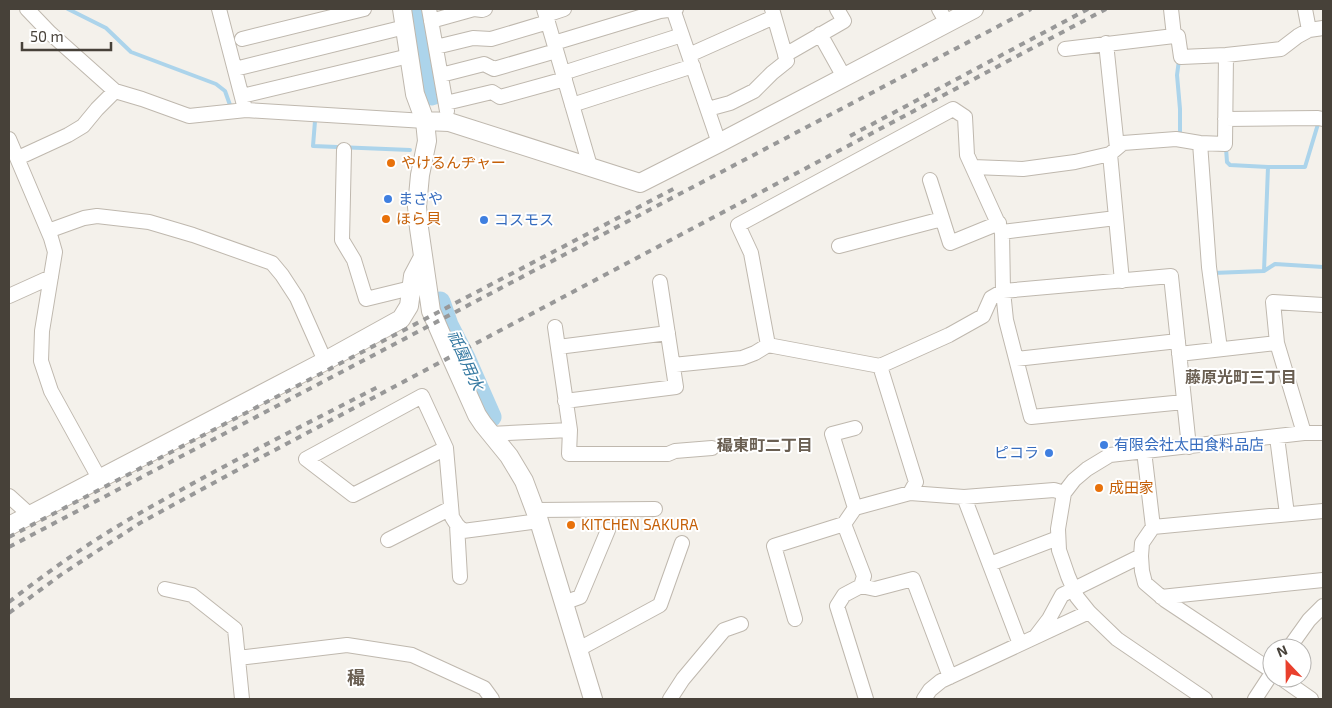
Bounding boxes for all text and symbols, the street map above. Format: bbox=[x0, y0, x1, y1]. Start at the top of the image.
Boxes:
scale bar bbox=[22, 20, 111, 52]
text: 50 m bbox=[30, 27, 64, 45]
place label: やけるんヂャー bbox=[401, 153, 506, 171]
marker: やけるんヂャー bbox=[385, 157, 397, 169]
place label: まさや bbox=[398, 189, 443, 207]
marker: まさや bbox=[382, 193, 394, 205]
place label: ほら貝 bbox=[396, 209, 441, 227]
place label: コスモス bbox=[494, 210, 554, 228]
marker: ほら貝 bbox=[380, 213, 392, 225]
marker: コスモス bbox=[478, 214, 490, 226]
water label: 祇園用水 bbox=[445, 327, 489, 395]
district label: 藤原光町三丁目 bbox=[1185, 367, 1297, 386]
district label: 穝東町二丁目 bbox=[717, 435, 813, 454]
place label: 有限会社太田食料品店 bbox=[1114, 435, 1264, 453]
marker: 有限会社太田食料品店 bbox=[1098, 439, 1110, 451]
place label: ピコラ bbox=[994, 443, 1039, 461]
marker: ピコラ bbox=[1043, 447, 1055, 459]
place label: 成田家 bbox=[1109, 478, 1154, 496]
marker: 成田家 bbox=[1093, 482, 1105, 494]
place label: KITCHEN SAKURA bbox=[581, 515, 699, 533]
marker: KITCHEN SAKURA bbox=[565, 519, 577, 531]
north arrow bbox=[1262, 638, 1312, 688]
text: N bbox=[1274, 641, 1290, 660]
district label: 穝 bbox=[347, 666, 365, 688]

